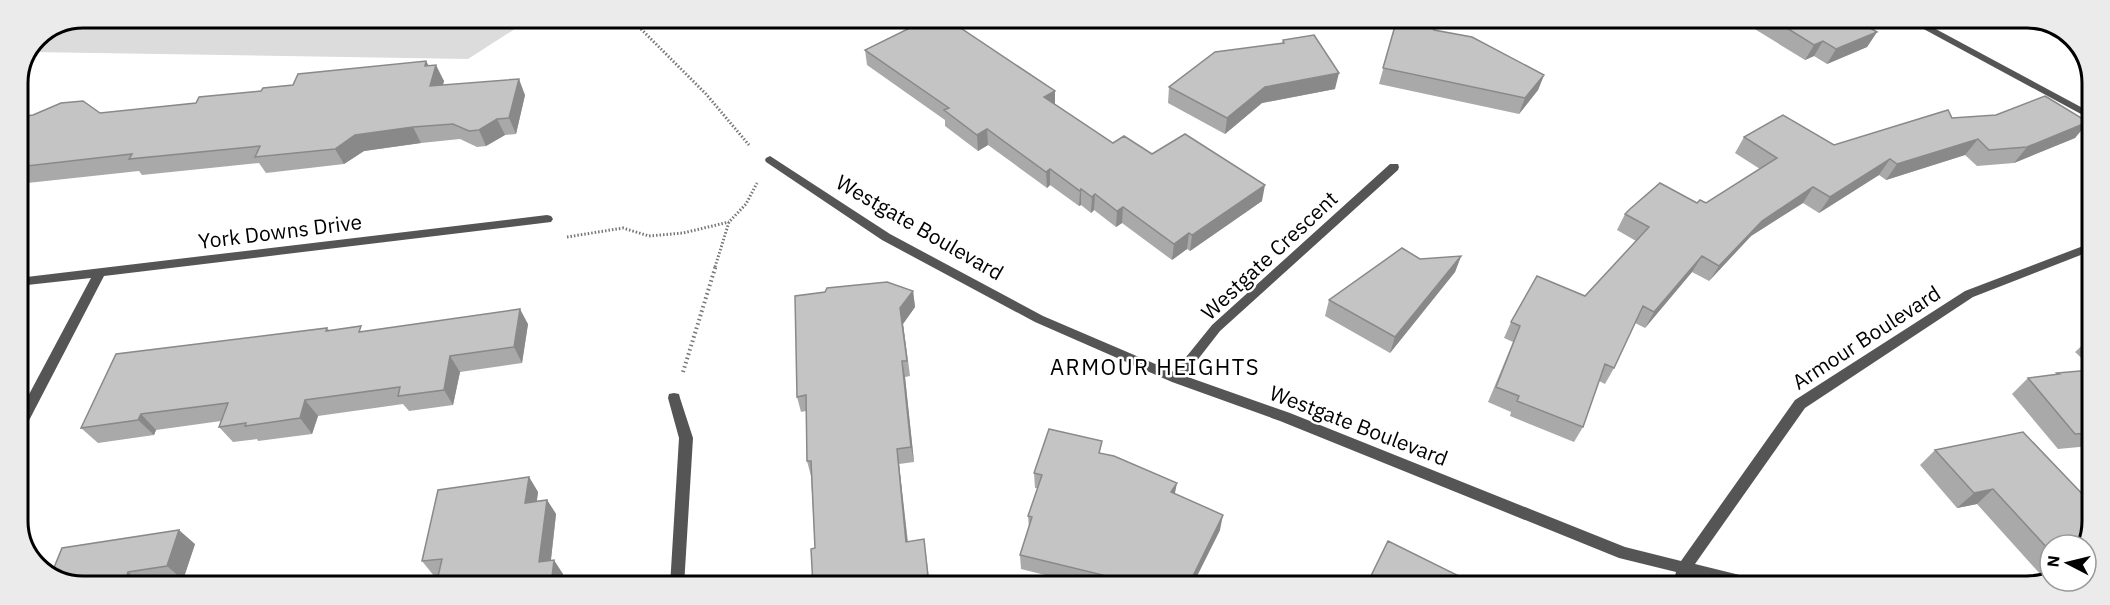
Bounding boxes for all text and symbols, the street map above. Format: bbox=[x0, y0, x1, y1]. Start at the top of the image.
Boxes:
street label: Westgate Boulevard bbox=[831, 168, 1009, 286]
street label: Westgate Crescent bbox=[1195, 184, 1343, 326]
street label: York Downs Drive bbox=[197, 207, 363, 255]
street label: Armour Boulevard bbox=[1786, 279, 1946, 395]
district label: ARMOUR HEIGHTS bbox=[1050, 352, 1260, 381]
street label: Westgate Boulevard bbox=[1266, 378, 1452, 472]
north arrow bbox=[2038, 533, 2098, 593]
text: N bbox=[2042, 554, 2064, 568]

